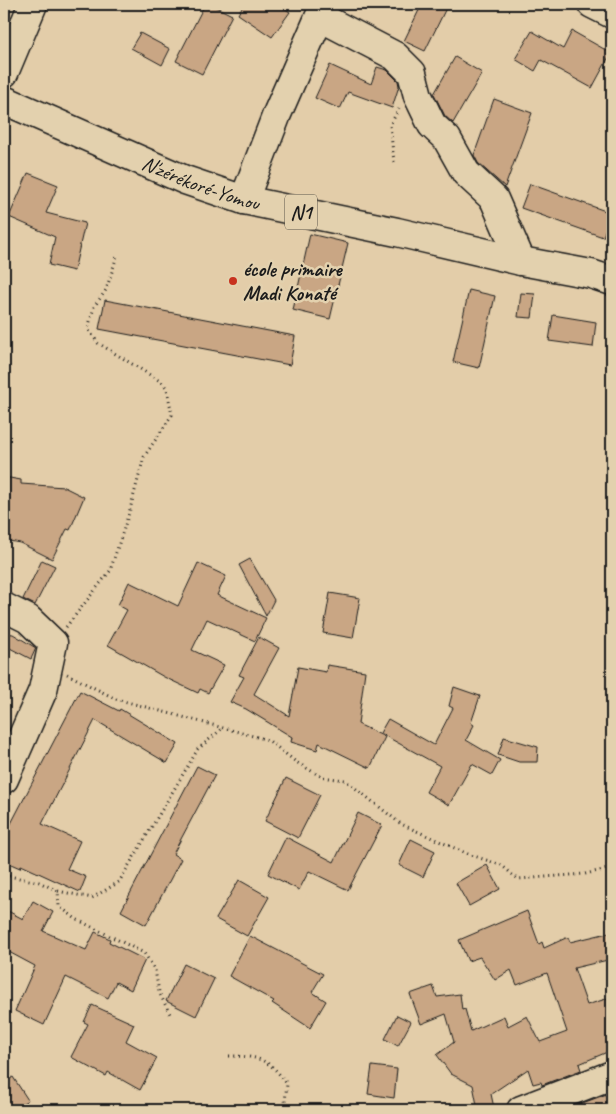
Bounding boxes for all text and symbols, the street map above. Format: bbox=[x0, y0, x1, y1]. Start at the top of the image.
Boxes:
street label: N'zérékoré-Yomou bbox=[138, 150, 263, 216]
road number: N1 bbox=[285, 194, 317, 230]
place label: école primaire Madi Konaté bbox=[243, 256, 343, 306]
marker: école primaire Madi Konaté bbox=[227, 275, 239, 287]

